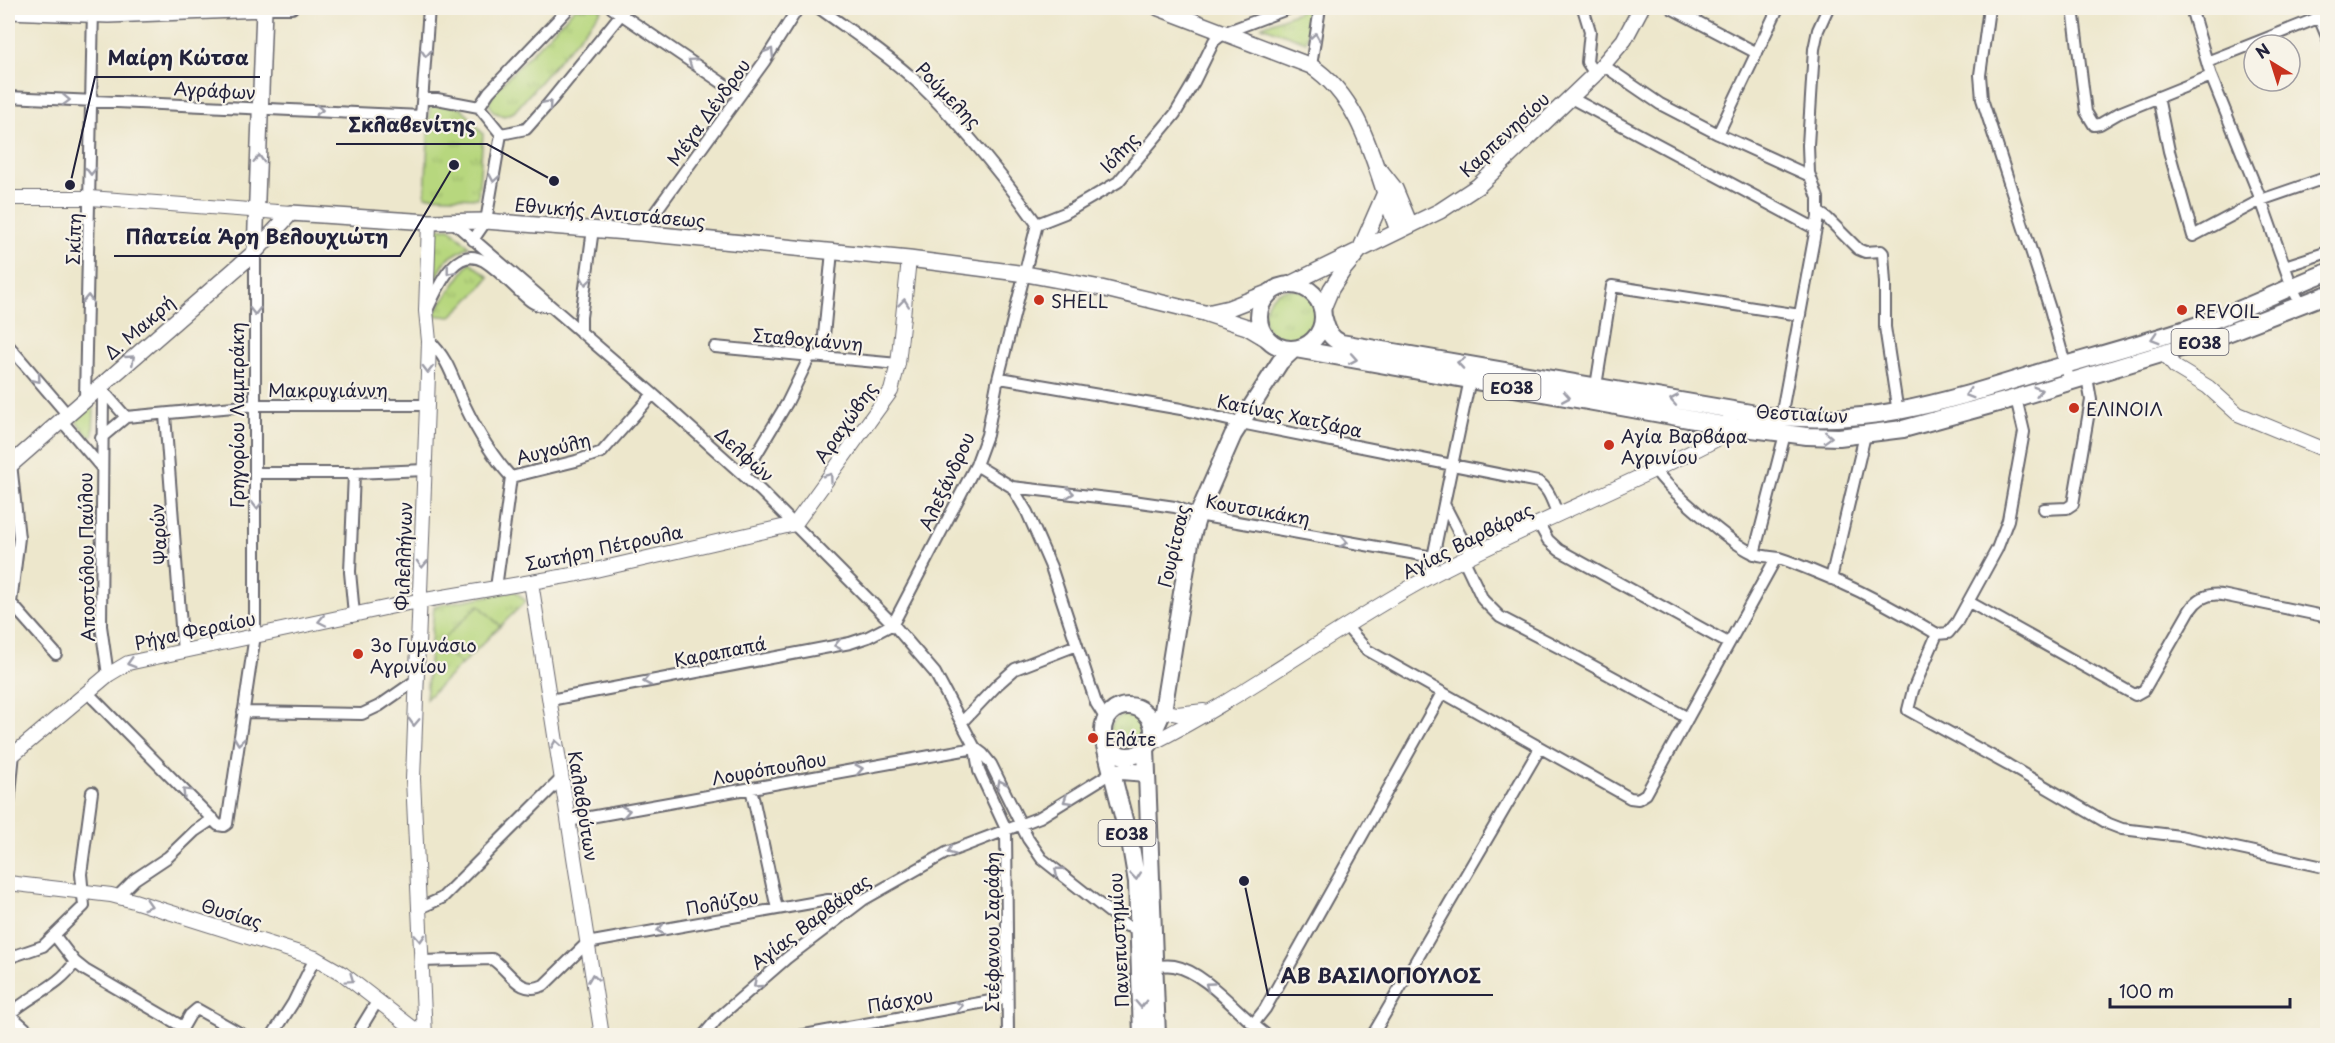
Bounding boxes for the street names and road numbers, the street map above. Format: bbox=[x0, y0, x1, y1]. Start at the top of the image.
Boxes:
street label: Μέγα Δένδρου bbox=[660, 53, 756, 171]
street label: Ρούμελης bbox=[910, 55, 988, 135]
street label: Αγράφων bbox=[173, 74, 257, 106]
street label: Καρπενησίου bbox=[1453, 85, 1555, 183]
street label: Ιόλης bbox=[1093, 126, 1145, 178]
street label: Εθνικής Αντιστάσεως bbox=[513, 190, 707, 234]
street label: Σκίπη bbox=[59, 212, 87, 266]
street label: Δ. Μακρή bbox=[98, 289, 180, 365]
street label: Σταθογιάννη bbox=[752, 321, 864, 357]
street label: Γρηγορίου Λαμπράκη bbox=[223, 322, 250, 508]
road number: ΕΟ38 bbox=[2172, 329, 2228, 355]
road number: ΕΟ38 bbox=[1484, 374, 1540, 400]
street label: Μακρυγιάννη bbox=[268, 376, 388, 403]
street label: Αραχώβης bbox=[807, 376, 883, 468]
street label: Κατίνας Χατζάρα bbox=[1215, 386, 1365, 444]
street label: Θεστιαίων bbox=[1755, 397, 1849, 429]
street label: Δελφών bbox=[709, 420, 781, 488]
street label: Αυγούλη bbox=[513, 425, 593, 471]
street label: Αλεξάνδρου bbox=[911, 427, 981, 535]
street label: Αποστόλου Παύλου bbox=[71, 472, 101, 642]
street label: Κουτσικάκη bbox=[1204, 487, 1312, 531]
street label: Αγίας Βαρβάρας bbox=[1397, 495, 1537, 585]
street label: Φιλελλήνων bbox=[388, 501, 418, 611]
street label: Ψαρών bbox=[142, 502, 174, 566]
street label: Γουρίτσας bbox=[1150, 502, 1196, 590]
street label: Σωτήρη Πέτρουλα bbox=[523, 517, 685, 577]
street label: Ρήγα Φεραίου bbox=[132, 604, 258, 656]
street label: Καραπαπά bbox=[672, 629, 769, 673]
street label: Λουρόπουλου bbox=[709, 745, 829, 791]
street label: Καλαβρύτων bbox=[562, 749, 606, 863]
road number: ΕΟ38 bbox=[1098, 820, 1156, 846]
street label: Στέφανου Σαράφη bbox=[978, 852, 1005, 1012]
street label: Αγίας Βαρβάρας bbox=[744, 867, 876, 975]
street label: Πανεπιστημίου bbox=[1101, 872, 1135, 1008]
street label: Πολύζου bbox=[683, 882, 761, 922]
street label: Θυσίας bbox=[198, 891, 266, 935]
street label: Πάσχου bbox=[865, 981, 935, 1019]

